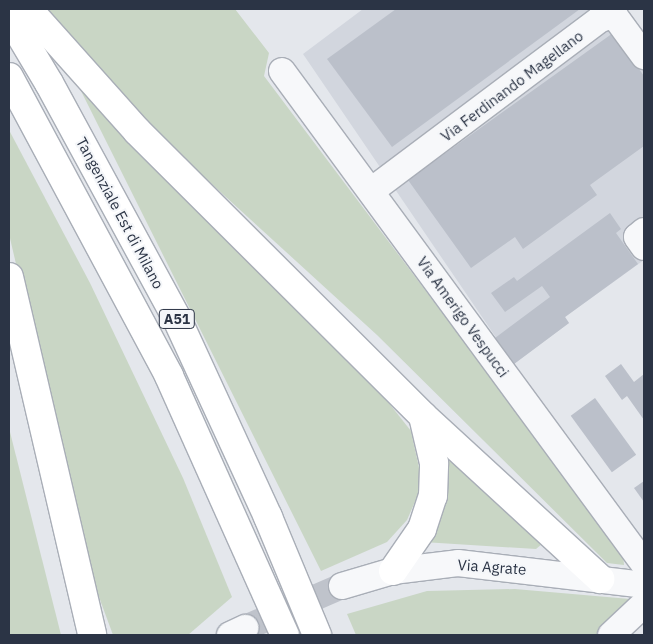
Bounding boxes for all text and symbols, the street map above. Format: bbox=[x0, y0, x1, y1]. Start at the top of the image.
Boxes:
street label: Via Ferdinando Magellano bbox=[437, 27, 587, 145]
street label: Tangenziale Est di Milano bbox=[72, 134, 168, 292]
street label: Via Amerigo Vespucci bbox=[413, 253, 513, 381]
road number: A51 bbox=[158, 308, 196, 330]
street label: Via Agrate bbox=[457, 556, 527, 578]

